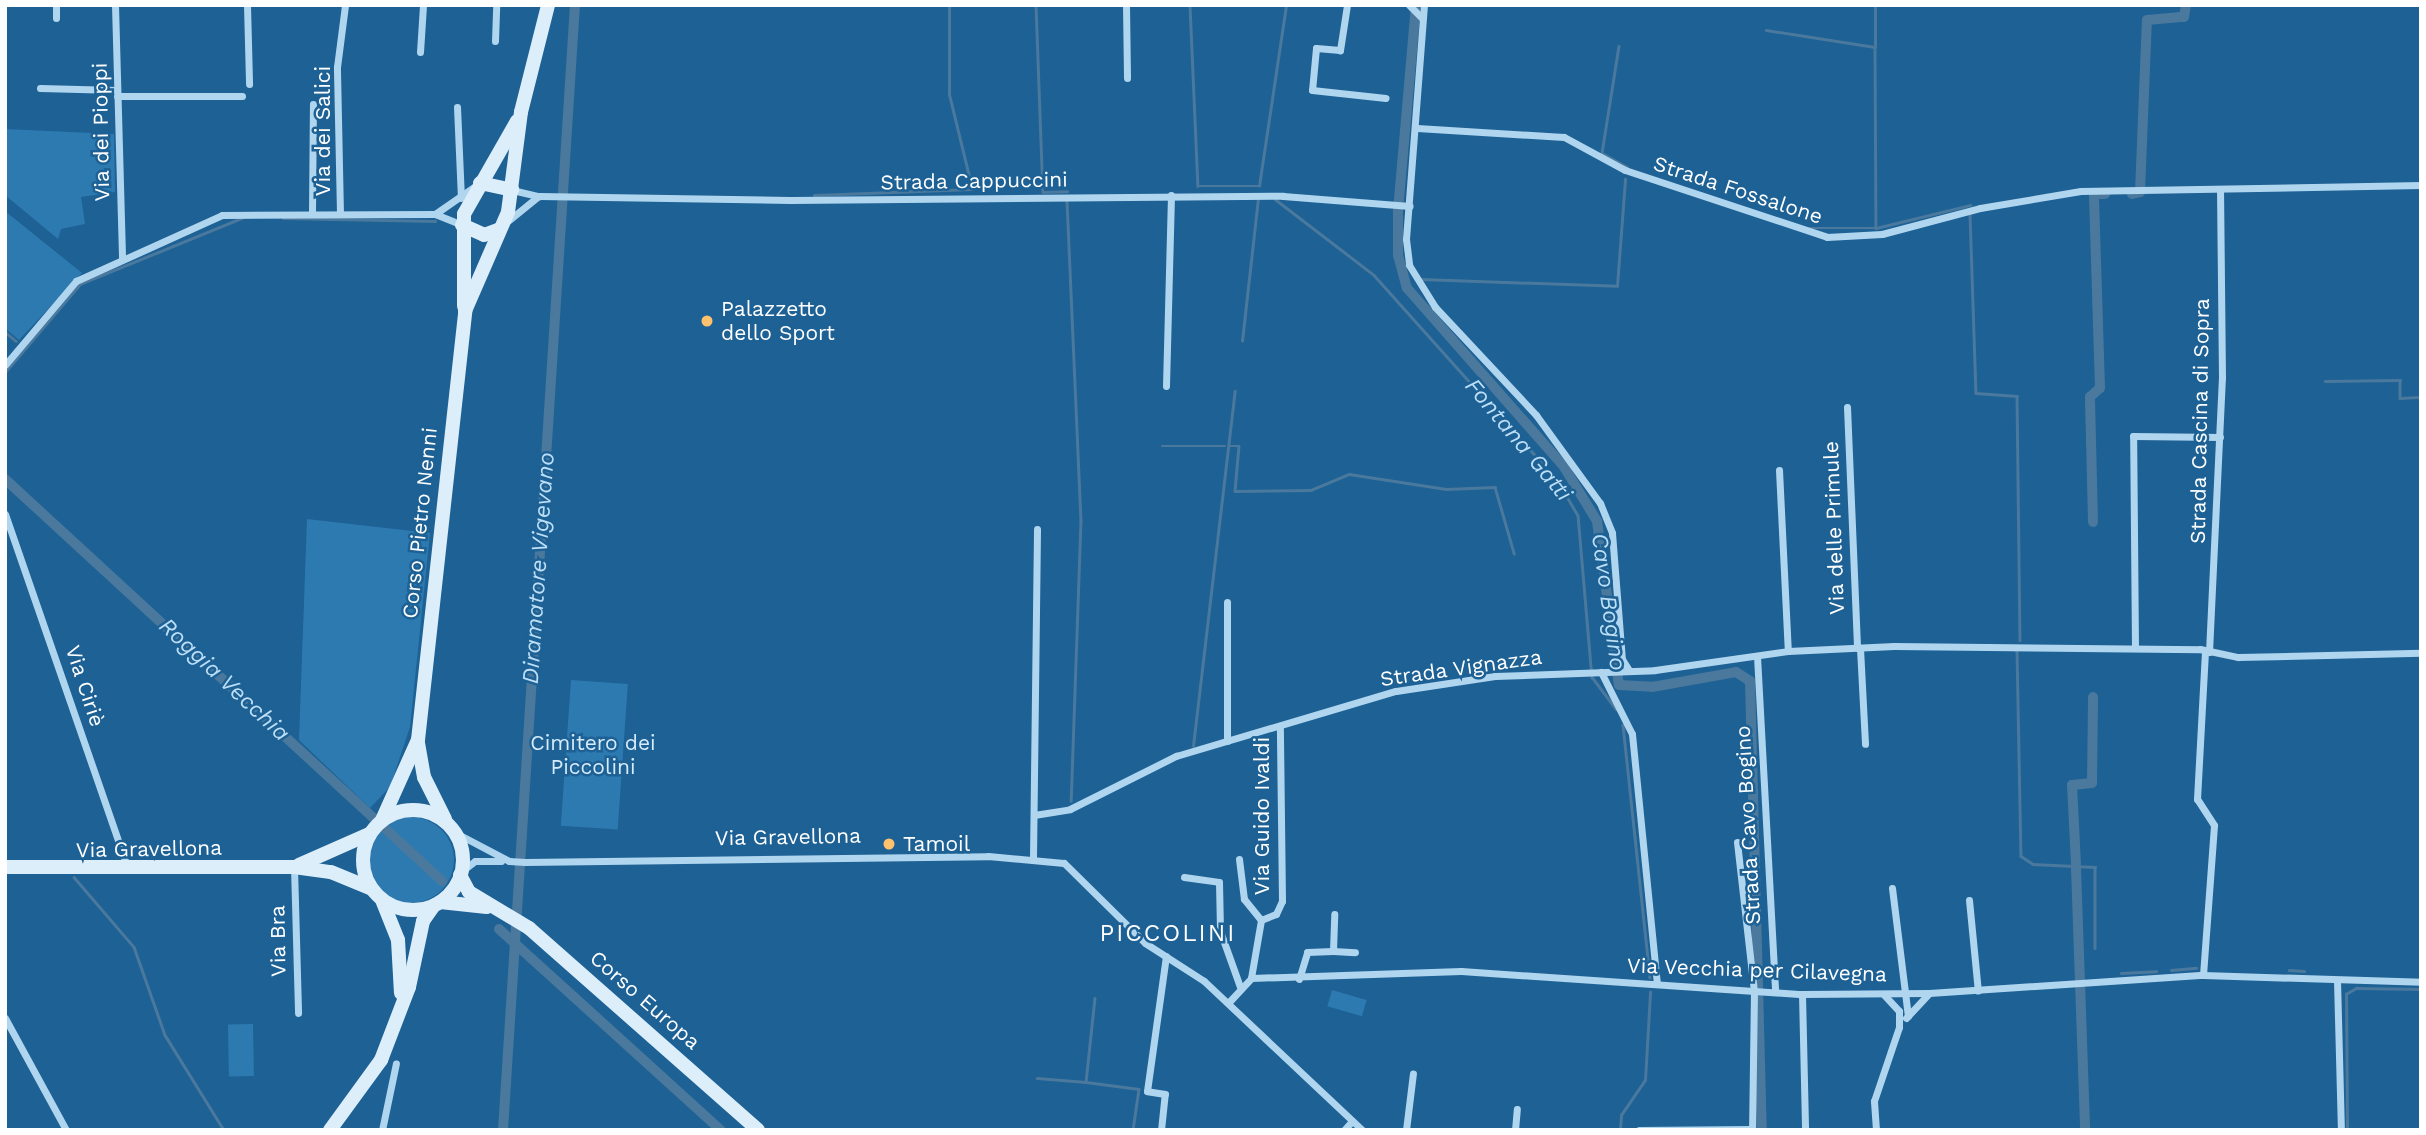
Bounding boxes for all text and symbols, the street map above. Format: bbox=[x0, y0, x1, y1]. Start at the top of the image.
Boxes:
street label: Via dei Pioppi bbox=[87, 62, 115, 202]
street label: Via dei Salici bbox=[310, 66, 336, 196]
street label: Strada Fossalone bbox=[1650, 151, 1826, 229]
street label: Strada Cappuccini bbox=[880, 167, 1068, 195]
place label: Palazzetto dello Sport bbox=[721, 296, 835, 346]
street label: Strada Cascina di Sopra bbox=[2185, 297, 2215, 545]
marker: Palazzetto dello Sport bbox=[699, 313, 715, 329]
water label: Fontana Gatti bbox=[1459, 373, 1577, 507]
street label: Corso Pietro Nenni bbox=[397, 426, 443, 620]
street label: Via delle Primule bbox=[1818, 441, 1850, 615]
water label: Diramatore Vigevano bbox=[517, 451, 561, 685]
water label: Cavo Bogino bbox=[1585, 531, 1631, 673]
water label: Roggia Vecchia bbox=[153, 612, 295, 748]
street label: Via Ciriè bbox=[60, 642, 110, 730]
street label: Strada Vignazza bbox=[1378, 644, 1544, 692]
street label: Strada Cavo Bogino bbox=[1730, 725, 1766, 925]
park label: Cimitero dei Piccolini bbox=[530, 730, 656, 780]
street label: Via Guido Ivaldi bbox=[1249, 737, 1275, 895]
street label: Via Gravellona bbox=[714, 823, 862, 851]
place label: Tamoil bbox=[903, 831, 970, 857]
street label: Via Gravellona bbox=[75, 835, 223, 863]
marker: Tamoil bbox=[881, 836, 897, 852]
street label: Via Bra bbox=[265, 905, 291, 977]
district label: PICCOLINI bbox=[1101, 920, 1235, 948]
street label: Corso Europa bbox=[585, 945, 705, 1055]
street label: Via Vecchia per Cilavegna bbox=[1626, 953, 1888, 987]

